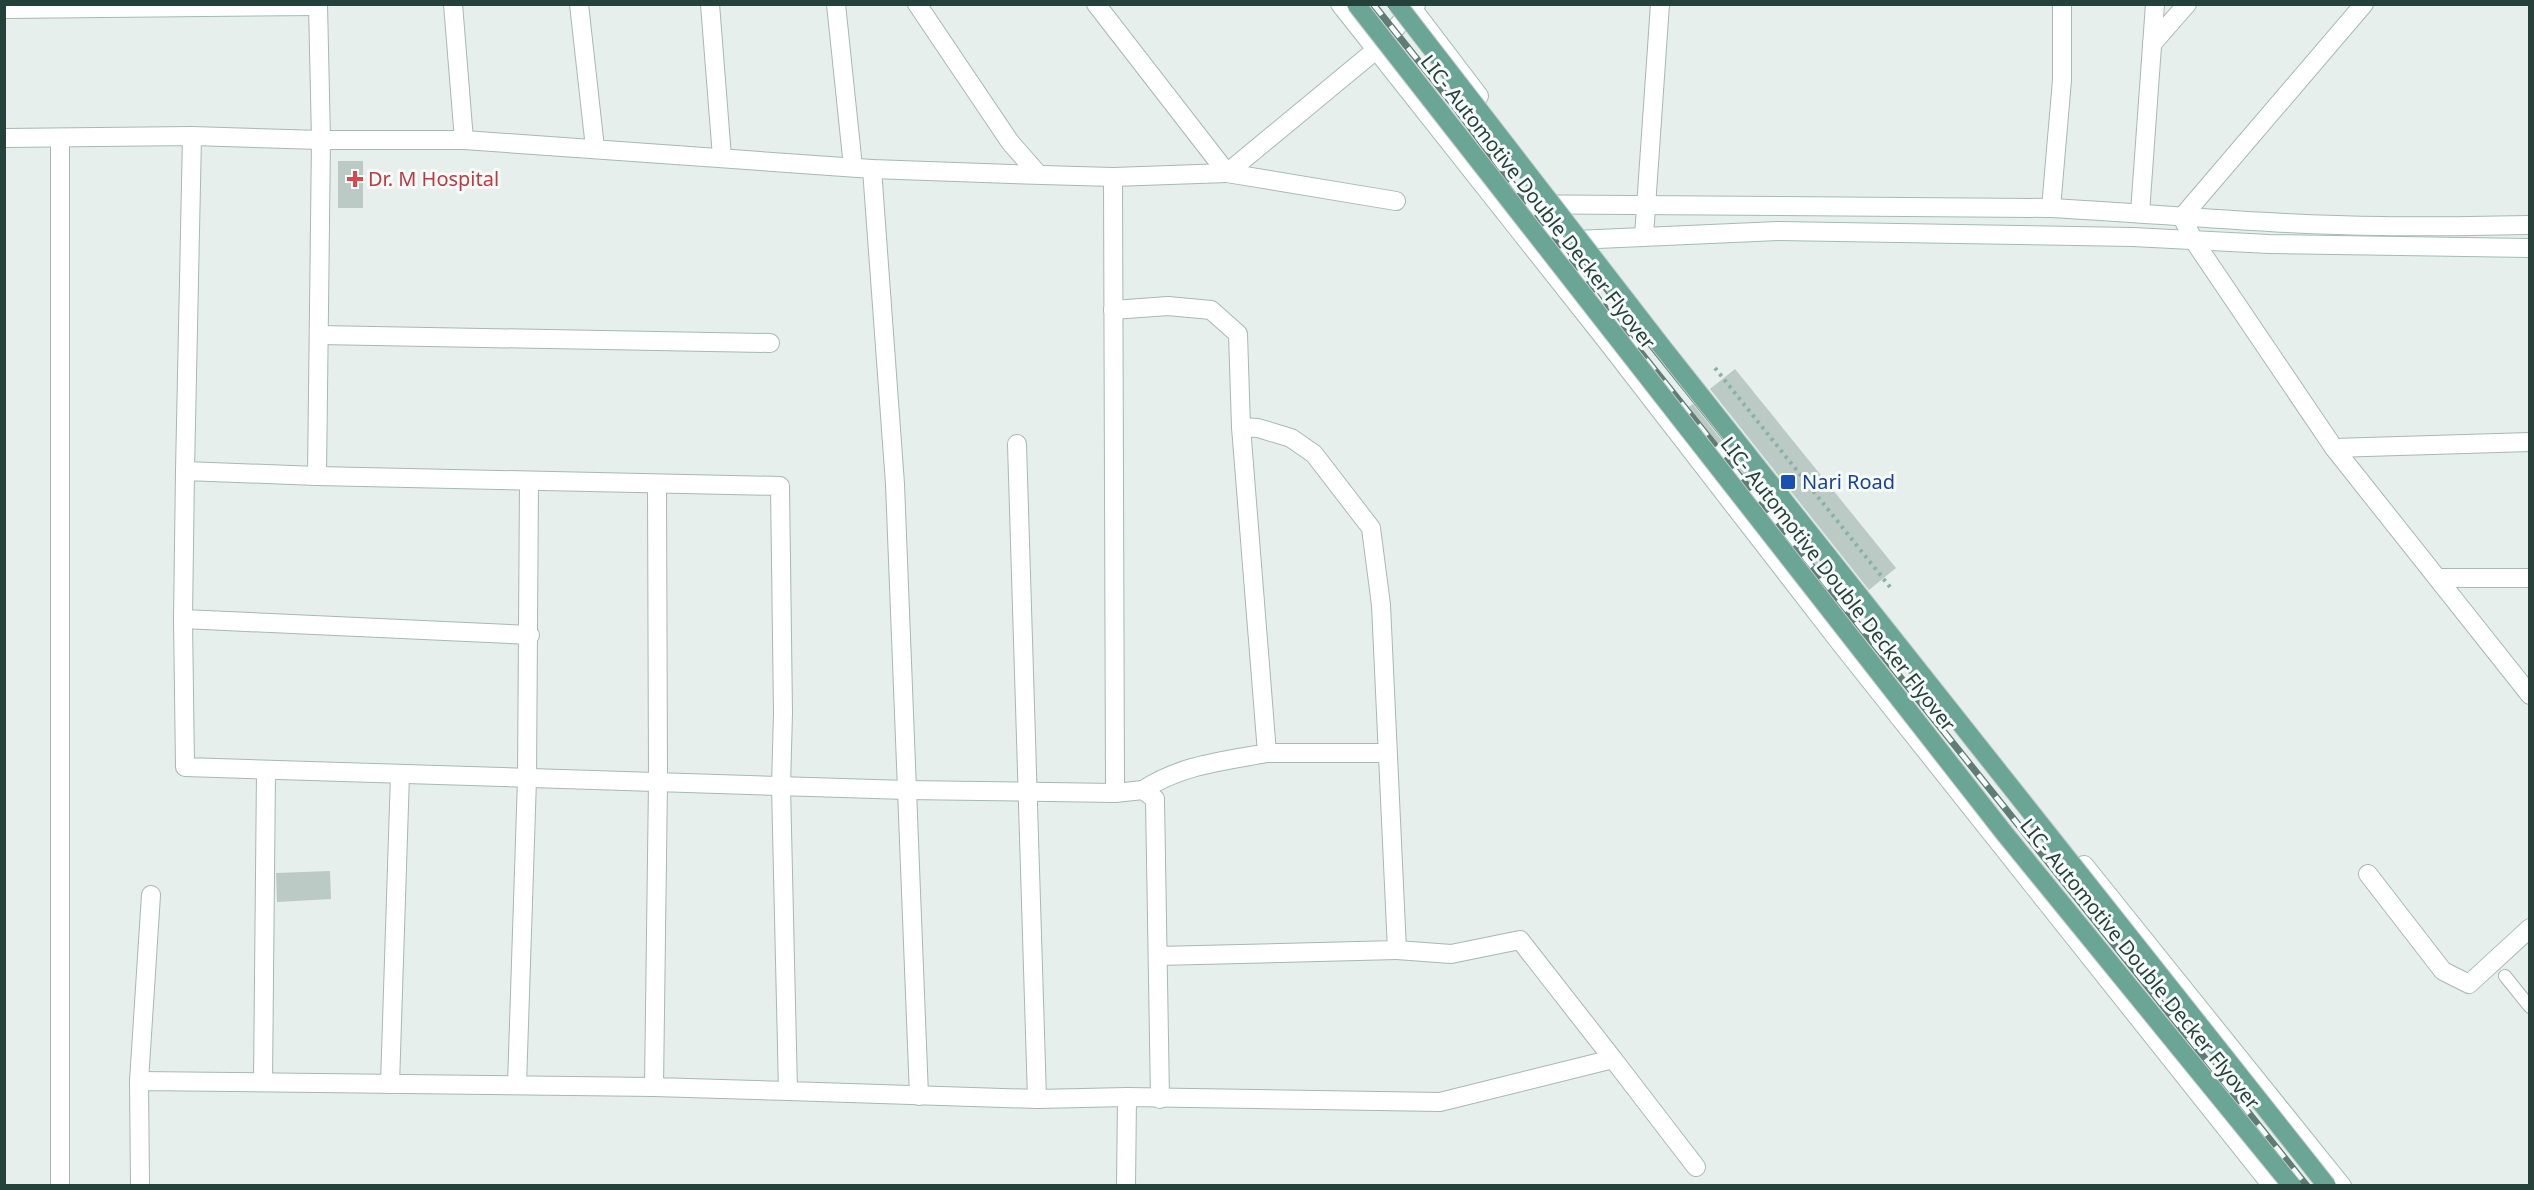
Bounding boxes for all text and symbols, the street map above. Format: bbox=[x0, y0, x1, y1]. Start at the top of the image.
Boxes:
street label: LIC- Automotive Double Decker Flyover bbox=[1415, 49, 1662, 355]
place label: Dr. M Hospital bbox=[368, 165, 499, 192]
marker: Dr. M Hospital bbox=[346, 170, 364, 188]
street label: LIC- Automotive Double Decker Flyover bbox=[1715, 431, 1962, 737]
place label: Nari Road bbox=[1802, 468, 1895, 495]
marker: Nari Road bbox=[1779, 473, 1797, 491]
street label: LIC- Automotive Double Decker Flyover bbox=[2014, 813, 2266, 1115]

